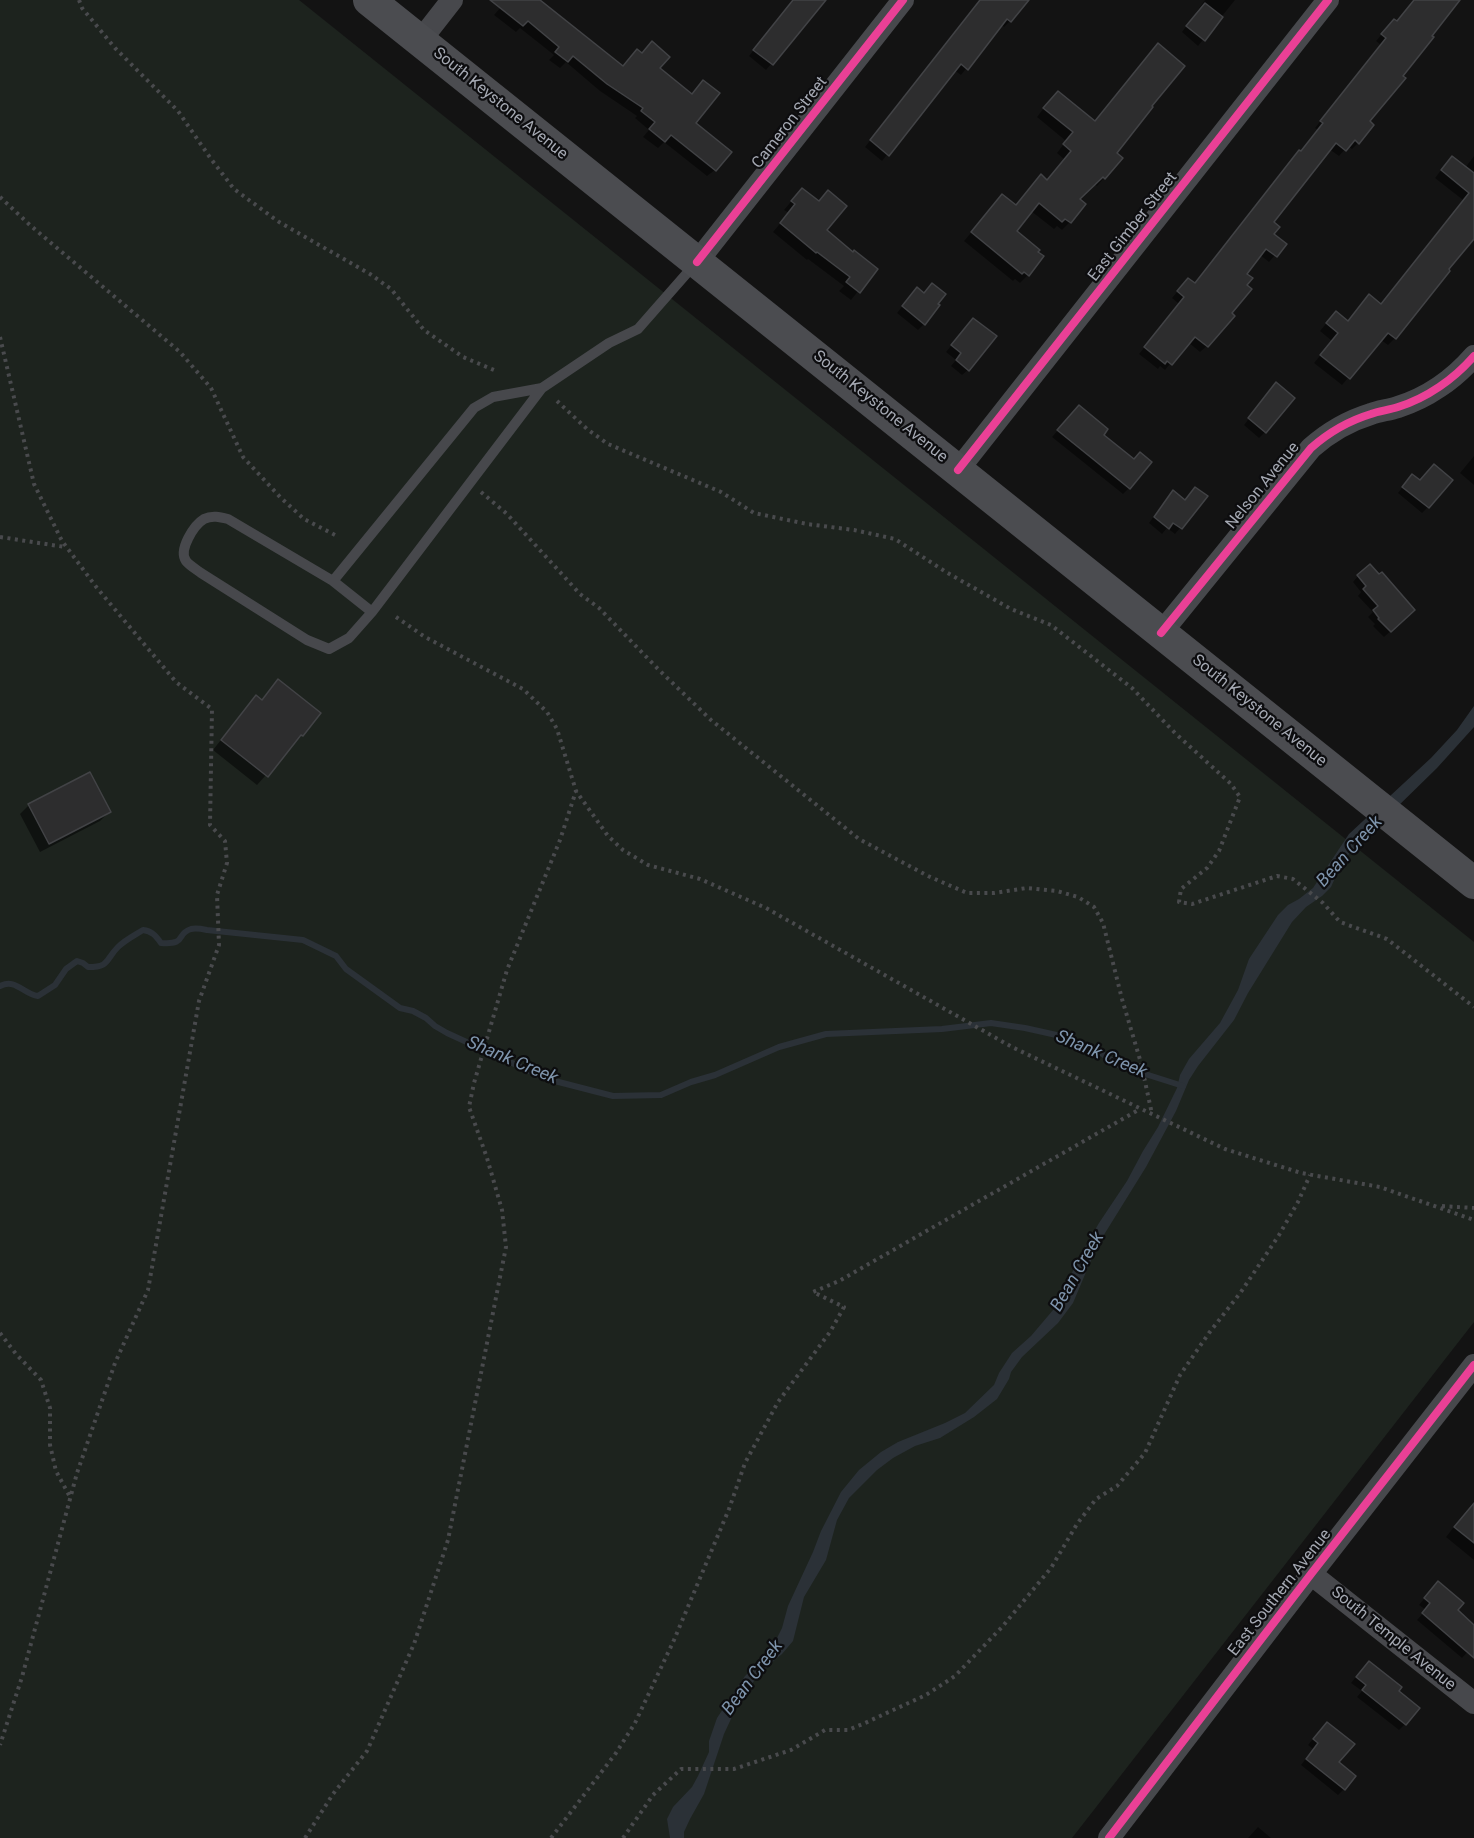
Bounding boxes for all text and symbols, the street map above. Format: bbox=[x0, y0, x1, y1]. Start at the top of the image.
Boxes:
street label: South Keystone Avenue bbox=[429, 44, 571, 164]
street label: Cameron Street bbox=[748, 73, 832, 173]
street label: East Gimber Street bbox=[1084, 169, 1182, 285]
street label: South Keystone Avenue bbox=[809, 347, 951, 467]
street label: Nelson Avenue bbox=[1222, 439, 1304, 533]
street label: South Keystone Avenue bbox=[1188, 651, 1330, 771]
water label: Bean Creek bbox=[1312, 812, 1388, 892]
water label: Shank Creek bbox=[1052, 1026, 1150, 1084]
water label: Shank Creek bbox=[463, 1032, 561, 1090]
water label: Bean Creek bbox=[1047, 1228, 1109, 1316]
street label: East Southern Avenue bbox=[1224, 1526, 1336, 1660]
street label: South Temple Avenue bbox=[1327, 1583, 1459, 1695]
water label: Bean Creek bbox=[718, 1636, 788, 1720]

